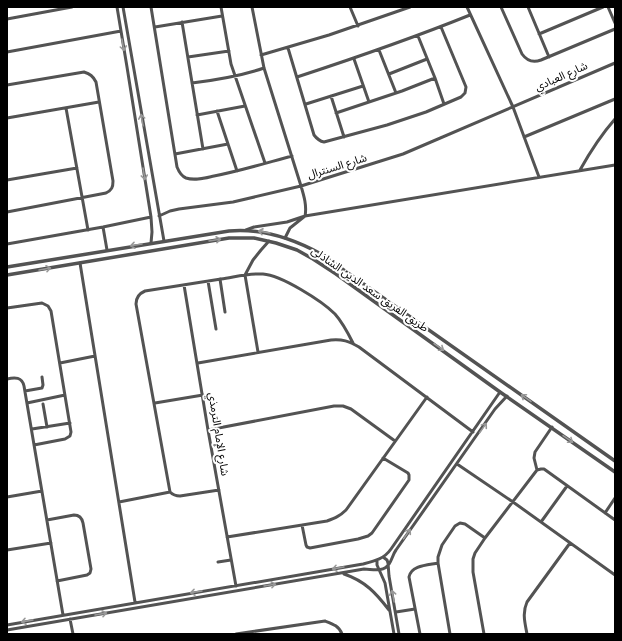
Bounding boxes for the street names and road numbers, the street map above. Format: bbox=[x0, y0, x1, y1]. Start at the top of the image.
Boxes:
street label: شارع العبادي bbox=[532, 58, 591, 96]
street label: شارع السنترال bbox=[306, 150, 369, 183]
street label: طريق الفريق سعد الدين الشاذلى bbox=[309, 243, 431, 335]
street label: شارع الإمام الترمذي bbox=[203, 391, 233, 477]

